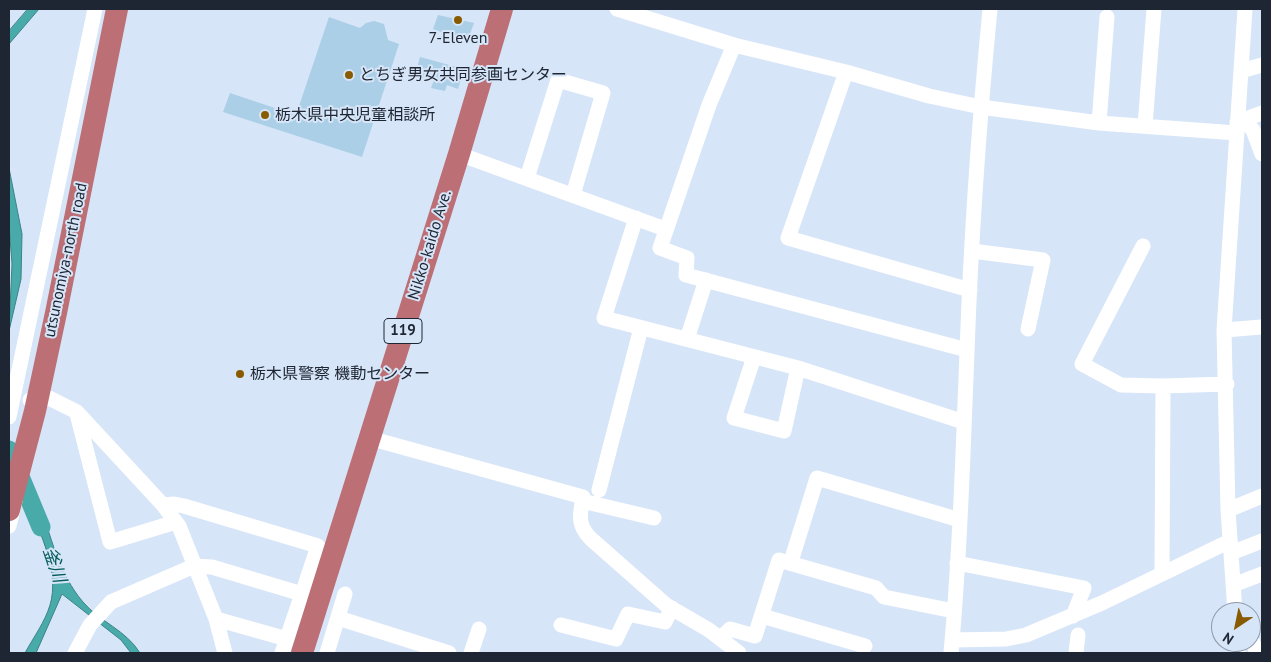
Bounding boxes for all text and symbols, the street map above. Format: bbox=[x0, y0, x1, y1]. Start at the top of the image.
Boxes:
marker: 7-Eleven bbox=[452, 14, 464, 26]
place label: 7-Eleven bbox=[429, 28, 487, 48]
place label: とちぎ男女共同参画センター bbox=[359, 65, 567, 85]
marker: とちぎ男女共同参画センター bbox=[343, 69, 355, 81]
place label: 栃木県中央児童相談所 bbox=[275, 105, 435, 125]
marker: 栃木県中央児童相談所 bbox=[259, 109, 271, 121]
street label: utsunomiya-north road bbox=[40, 181, 92, 339]
street label: Nikko-kaido Ave. bbox=[404, 188, 456, 302]
road number: 119 bbox=[384, 318, 422, 344]
place label: 栃木県警察 機動センター bbox=[250, 364, 430, 384]
marker: 栃木県警察 機動センター bbox=[234, 368, 246, 380]
water label: 釜川 bbox=[38, 544, 70, 586]
north arrow bbox=[1211, 602, 1261, 652]
text: N bbox=[1219, 629, 1237, 649]

